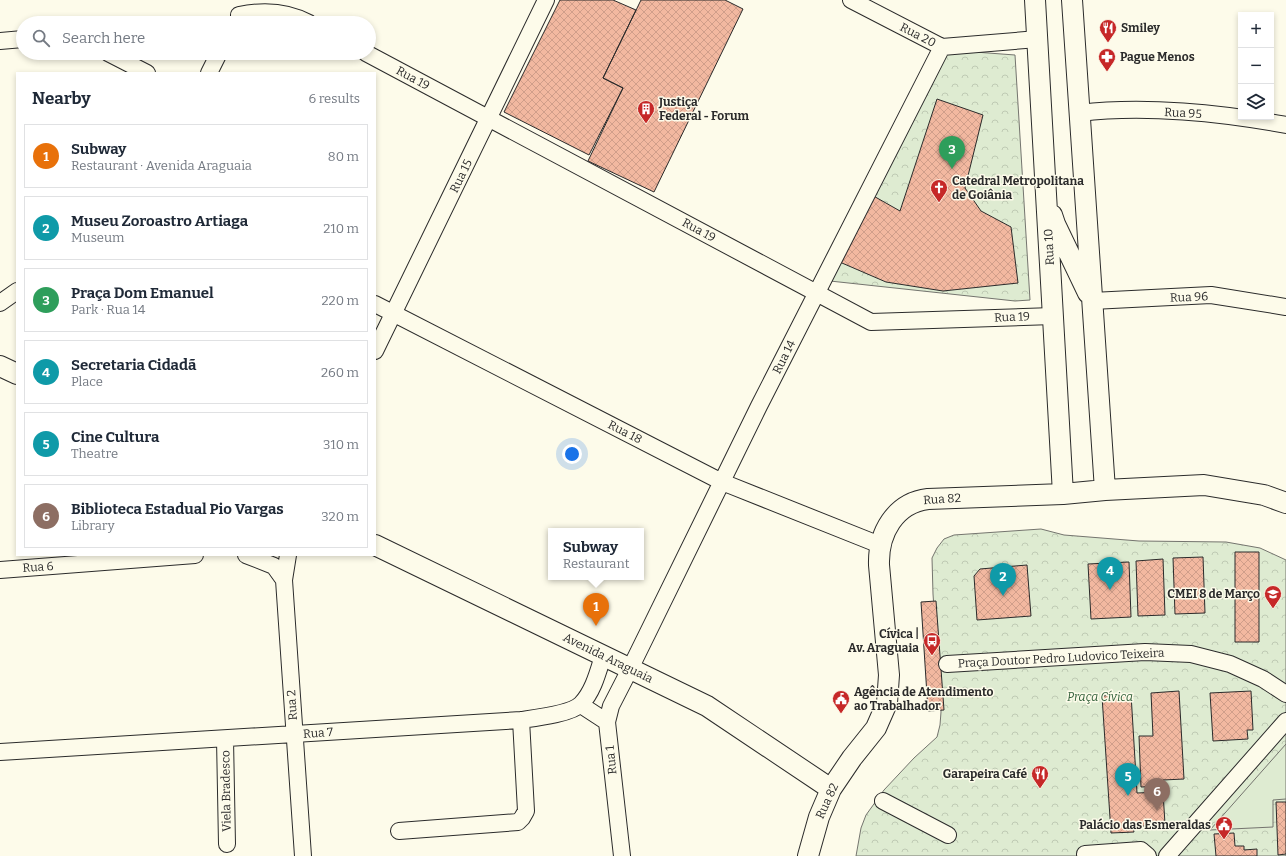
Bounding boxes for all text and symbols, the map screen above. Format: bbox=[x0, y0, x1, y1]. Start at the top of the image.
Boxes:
map controls bbox=[1238, 12, 1274, 120]
button: + bbox=[1238, 12, 1274, 48]
search box bbox=[16, 16, 376, 60]
restaurant icon: Smiley bbox=[1098, 18, 1118, 43]
street label: Rua 20 bbox=[898, 20, 938, 50]
place label: Smiley bbox=[1121, 21, 1160, 35]
icon: search bbox=[30, 27, 52, 49]
text: Search here bbox=[62, 29, 145, 47]
pharmacy icon: Pague Menos bbox=[1097, 47, 1117, 72]
button: − bbox=[1238, 48, 1274, 84]
place label: Pague Menos bbox=[1120, 50, 1195, 64]
street label: Rua 19 bbox=[394, 63, 432, 93]
button: layers bbox=[1238, 84, 1274, 120]
text: Nearby bbox=[32, 88, 91, 109]
text: 6 results bbox=[308, 91, 360, 106]
place label: Justiça Federal - Forum bbox=[658, 95, 749, 123]
building icon: Justiça Federal - Forum bbox=[636, 99, 656, 124]
street label: Rua 95 bbox=[1164, 105, 1202, 121]
pin: 3 bbox=[939, 136, 965, 169]
text: Subway bbox=[71, 140, 126, 158]
text: 1 bbox=[43, 149, 49, 164]
text: 80 m bbox=[328, 149, 359, 164]
street label: Rua 15 bbox=[447, 157, 475, 195]
text: Restaurant · Avenida Araguaia bbox=[71, 158, 252, 173]
place label: Catedral Metropolitana de Goiânia bbox=[952, 174, 1084, 202]
church icon: Catedral Metropolitana de Goiânia bbox=[929, 178, 949, 203]
text: Museu Zoroastro Artiaga bbox=[71, 212, 248, 230]
street label: Rua 19 bbox=[680, 215, 718, 245]
text: 2 bbox=[42, 221, 50, 236]
text: 210 m bbox=[323, 221, 359, 236]
street label: Rua 10 bbox=[1041, 228, 1057, 266]
text: Museum bbox=[71, 230, 124, 245]
text: Praça Dom Emanuel bbox=[71, 284, 214, 302]
street label: Rua 96 bbox=[1170, 289, 1208, 305]
text: 3 bbox=[42, 293, 50, 308]
text: 220 m bbox=[322, 293, 359, 308]
text: Park · Rua 14 bbox=[71, 302, 145, 317]
street label: Rua 19 bbox=[994, 309, 1030, 325]
street label: Rua 14 bbox=[770, 338, 798, 376]
text: Secretaria Cidadã bbox=[71, 356, 196, 374]
text: 4 bbox=[42, 365, 50, 380]
text: 260 m bbox=[321, 365, 359, 380]
text: Place bbox=[71, 374, 103, 389]
street label: Rua 18 bbox=[606, 418, 644, 446]
text: Cine Cultura bbox=[71, 428, 159, 446]
text: 5 bbox=[42, 437, 50, 452]
text: 310 m bbox=[323, 437, 359, 452]
your location bbox=[562, 444, 582, 464]
text: Theatre bbox=[71, 446, 118, 461]
street label: Rua 82 bbox=[923, 491, 961, 507]
text: Biblioteca Estadual Pio Vargas bbox=[71, 500, 284, 518]
text: 6 bbox=[42, 509, 50, 524]
text: 320 m bbox=[321, 509, 359, 524]
text: Library bbox=[71, 518, 115, 533]
popup bbox=[548, 528, 644, 580]
text: Subway bbox=[563, 538, 618, 556]
text: Restaurant bbox=[563, 556, 629, 571]
pin: 4 bbox=[1097, 557, 1123, 590]
street label: Rua 6 bbox=[22, 559, 54, 575]
pin: 2 bbox=[990, 563, 1016, 596]
school or university icon: CMEI 8 de Março bbox=[1263, 584, 1283, 609]
place label: CMEI 8 de Março bbox=[1167, 587, 1260, 601]
pin: 1 bbox=[583, 593, 609, 626]
place label: Cívica | Av. Araguaia bbox=[848, 627, 919, 655]
street label: Avenida Araguaia bbox=[561, 630, 656, 686]
bus stop icon: Cívica | Av. Araguaia bbox=[922, 631, 942, 656]
street label: Praça Doutor Pedro Ludovico Teixeira bbox=[957, 646, 1165, 670]
place label: Agência de Atendimento ao Trabalhador bbox=[854, 685, 994, 713]
street label: Rua 2 bbox=[284, 689, 300, 721]
public building icon: Agência de Atendimento ao Trabalhador bbox=[831, 689, 851, 714]
park label: Praça Cívica bbox=[1067, 690, 1133, 704]
street label: Rua 7 bbox=[302, 725, 334, 741]
street label: Rua 1 bbox=[603, 745, 619, 775]
street label: Viela Bradesco bbox=[218, 750, 234, 832]
pin: 5 bbox=[1115, 763, 1141, 796]
restaurant icon: Garapeira Café bbox=[1030, 764, 1050, 789]
place label: Garapeira Café bbox=[943, 767, 1027, 781]
pin: 6 bbox=[1144, 778, 1170, 811]
street label: Rua 82 bbox=[813, 781, 841, 821]
public building icon: Palácio das Esmeraldas bbox=[1214, 815, 1234, 840]
place label: Palácio das Esmeraldas bbox=[1079, 818, 1211, 832]

